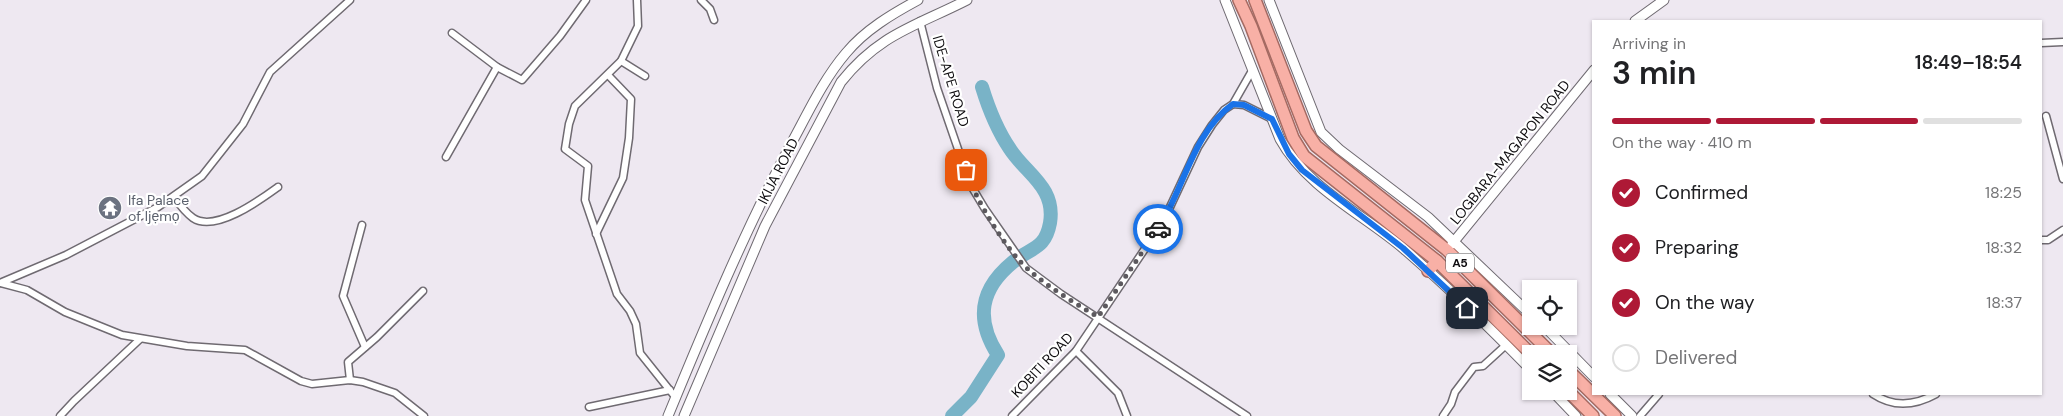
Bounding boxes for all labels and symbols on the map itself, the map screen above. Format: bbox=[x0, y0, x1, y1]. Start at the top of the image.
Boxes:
street label: IDE-APE ROAD bbox=[929, 33, 973, 129]
street label: LOGBARA-MAGAPON ROAD bbox=[1446, 76, 1574, 228]
street label: IKIJA ROAD bbox=[754, 135, 802, 207]
pin bbox=[945, 149, 987, 191]
place label: Ifa Palace of Ijẹmọ bbox=[128, 191, 189, 225]
temple icon: Ifa Palace of Ijẹmọ bbox=[97, 195, 123, 221]
courier bbox=[1133, 204, 1183, 254]
road number: A5 bbox=[1446, 254, 1474, 272]
pin bbox=[1446, 287, 1488, 329]
street label: KOBITI ROAD bbox=[1007, 329, 1077, 401]

